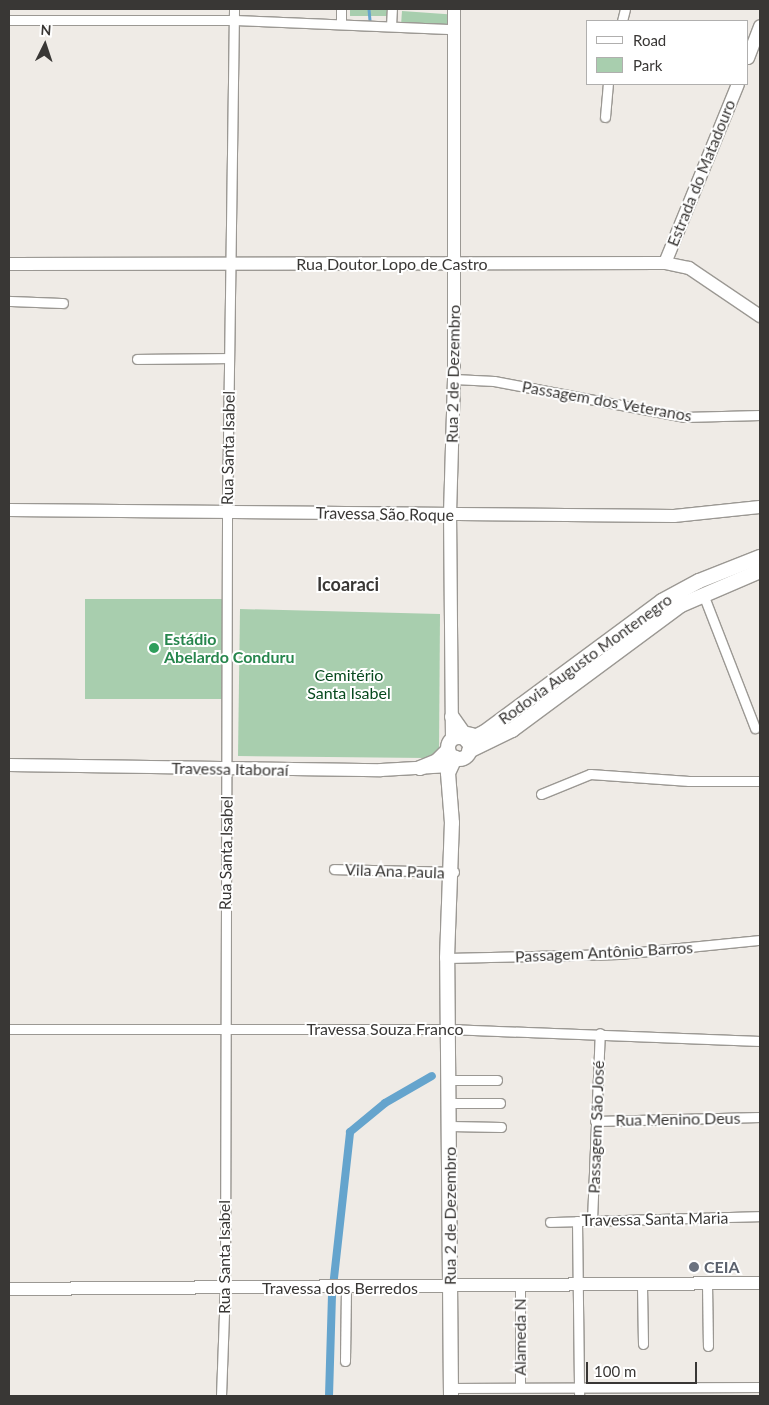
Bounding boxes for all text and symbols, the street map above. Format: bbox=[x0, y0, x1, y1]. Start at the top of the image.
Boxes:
north arrow bbox=[20, 20, 70, 70]
legend bbox=[586, 20, 749, 85]
text: N bbox=[40, 21, 52, 38]
text: Road bbox=[633, 31, 666, 49]
text: Park bbox=[633, 56, 662, 74]
street label: Estrada do Matadouro bbox=[663, 97, 739, 249]
street label: Rua Doutor Lopo de Castro bbox=[296, 254, 488, 274]
street label: Rua 2 de Dezembro bbox=[442, 305, 464, 443]
street label: Passagem dos Veteranos bbox=[520, 377, 694, 425]
street label: Rua Santa Isabel bbox=[217, 391, 239, 505]
street label: Travessa São Roque bbox=[316, 503, 454, 525]
district label: Icoaraci bbox=[317, 573, 379, 595]
street label: Rodovia Augusto Montenegro bbox=[494, 590, 676, 728]
place label: Estádio Abelardo Conduru bbox=[164, 629, 294, 667]
marker: Estádio Abelardo Conduru bbox=[148, 642, 160, 654]
park label: Cemitério Santa Isabel bbox=[307, 665, 391, 703]
street label: Travessa Itaboraí bbox=[171, 758, 289, 780]
street label: Rua Santa Isabel bbox=[215, 796, 237, 910]
street label: Vila Ana Paula bbox=[345, 860, 445, 882]
street label: Passagem Antônio Barros bbox=[514, 938, 694, 966]
street label: Travessa Souza Franco bbox=[307, 1019, 463, 1039]
street label: Passagem São José bbox=[584, 1060, 608, 1194]
street label: Rua Menino Deus bbox=[615, 1108, 741, 1130]
street label: Rua 2 de Dezembro bbox=[440, 1147, 460, 1285]
street label: Rua Santa Isabel bbox=[214, 1200, 234, 1314]
street label: Travessa Santa Maria bbox=[581, 1208, 729, 1230]
place label: CEIA bbox=[704, 1257, 740, 1277]
marker: CEIA bbox=[688, 1261, 700, 1273]
street label: Travessa dos Berredos bbox=[262, 1278, 418, 1298]
street label: Alameda N bbox=[510, 1298, 530, 1376]
scale bar bbox=[589, 1352, 700, 1384]
text: 100 m bbox=[594, 1362, 636, 1380]

